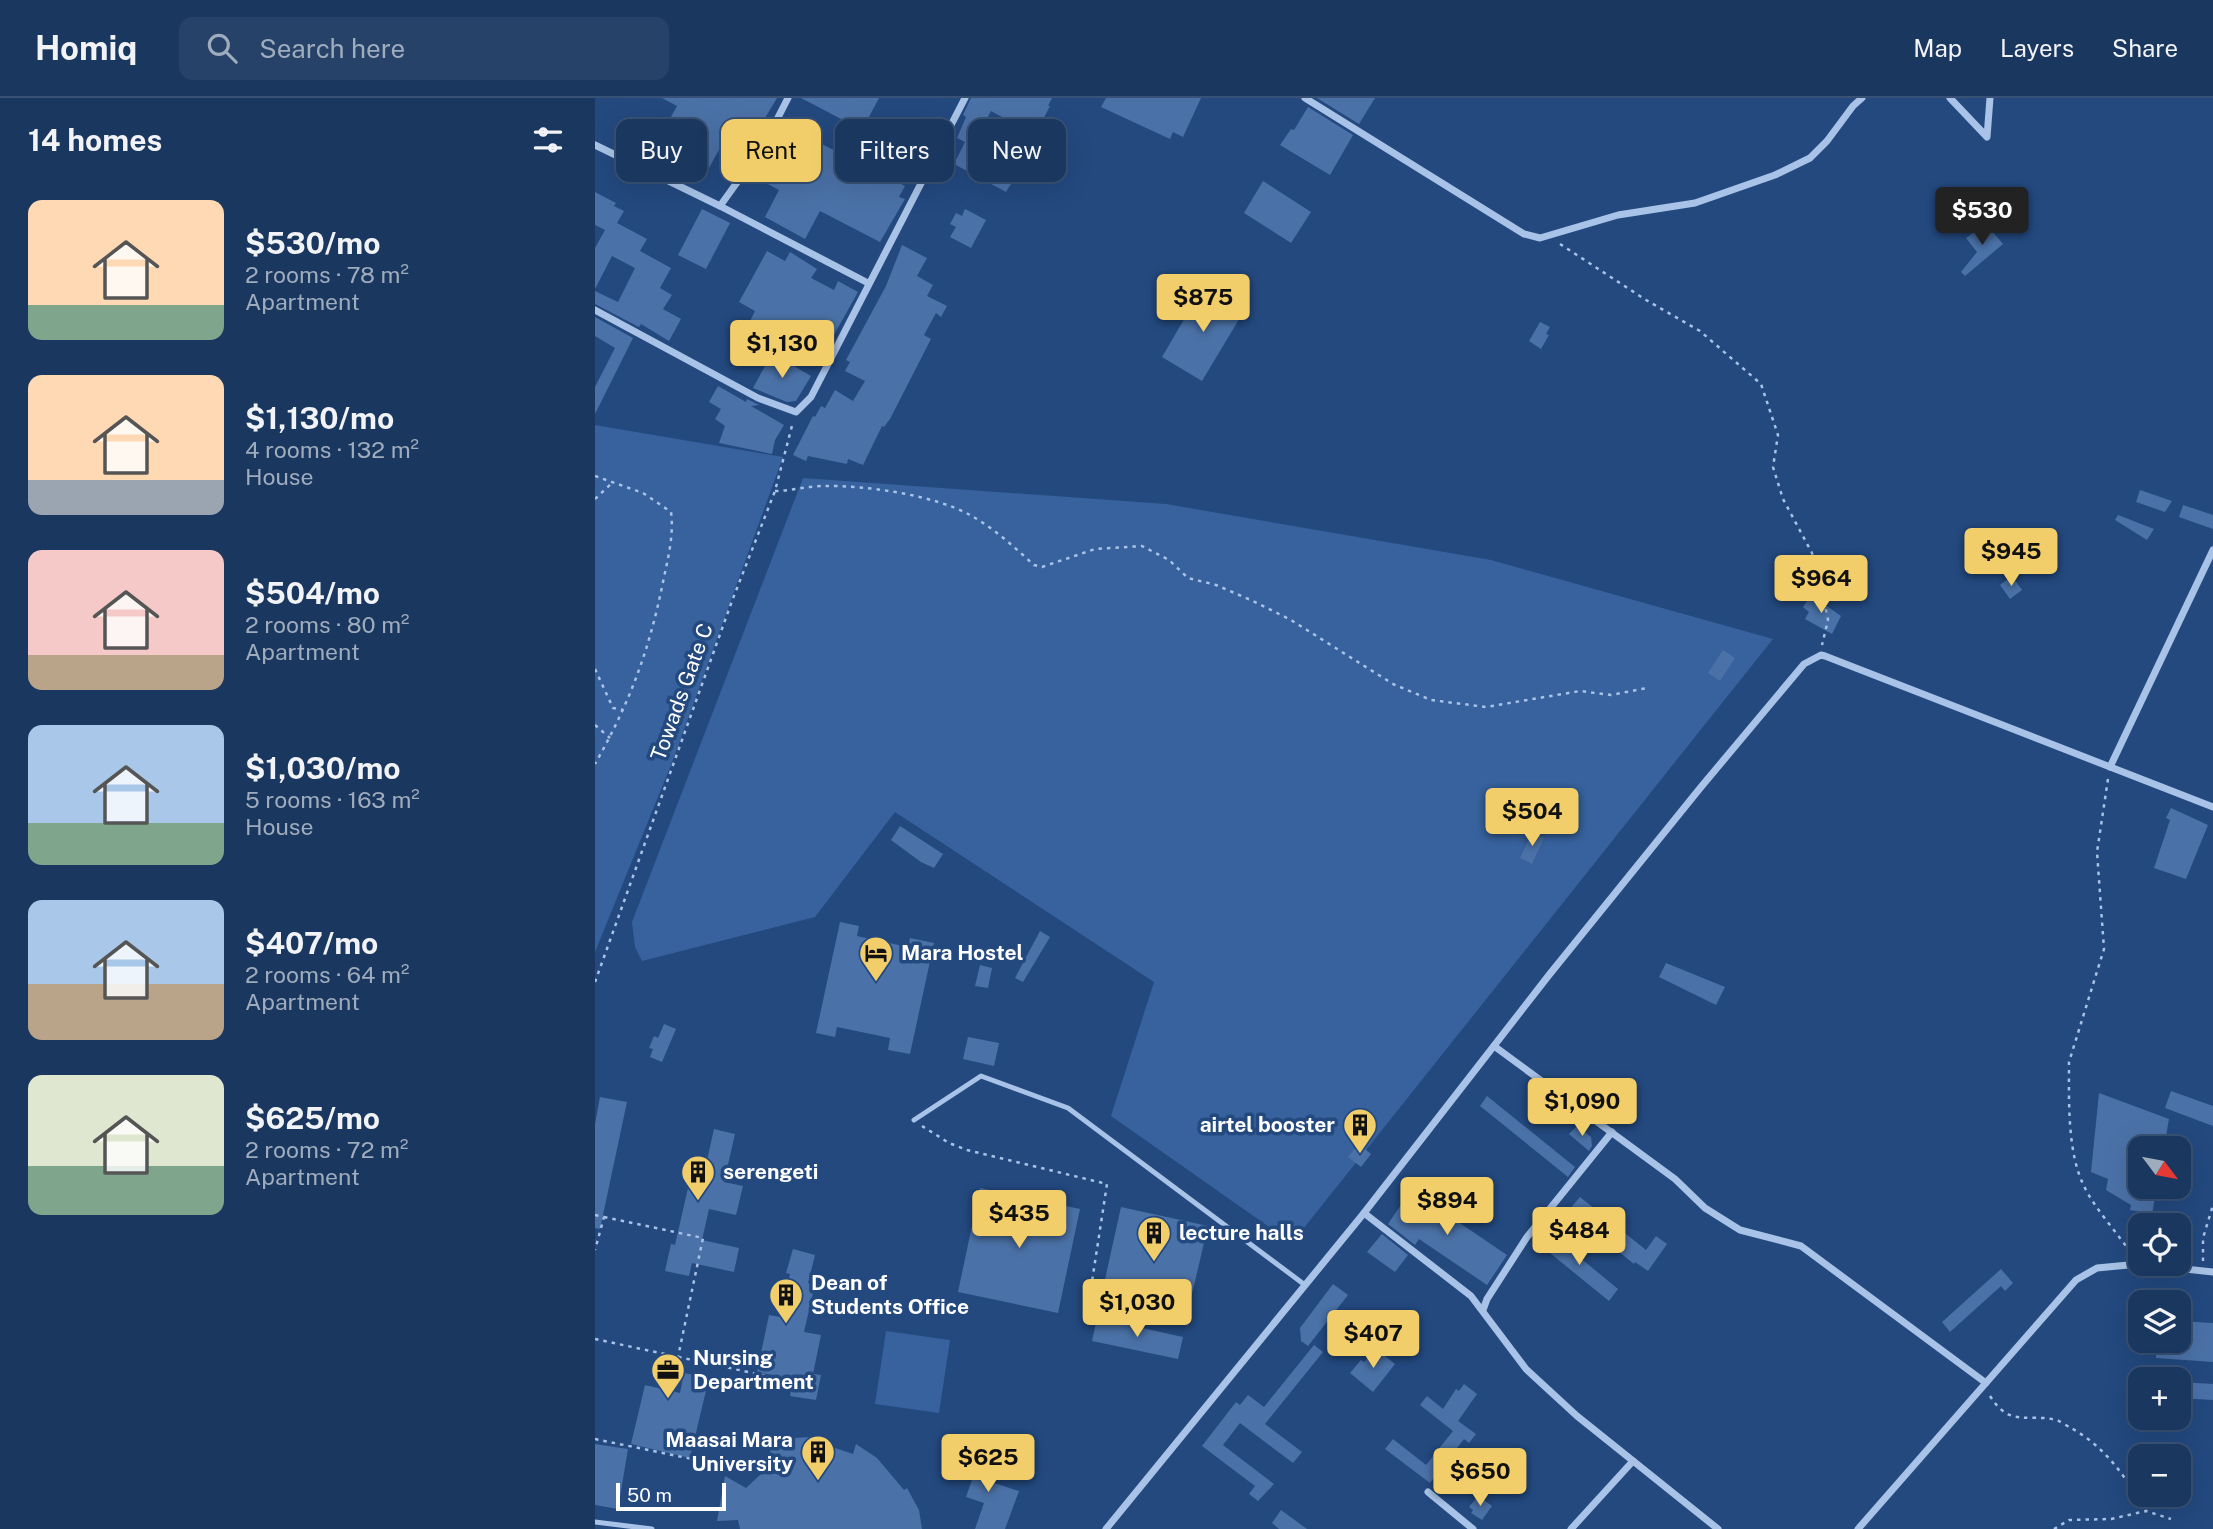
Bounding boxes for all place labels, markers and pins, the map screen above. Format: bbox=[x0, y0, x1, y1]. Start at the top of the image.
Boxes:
pin: $530 bbox=[1941, 188, 2023, 247]
pin: $875 bbox=[1162, 274, 1244, 334]
pin: $1,130 bbox=[725, 320, 839, 380]
pin: $945 bbox=[1970, 528, 2052, 588]
pin: $964 bbox=[1780, 556, 1862, 615]
pin: $504 bbox=[1491, 788, 1573, 848]
hotel icon: Mara Hostel bbox=[857, 934, 895, 983]
place label: Mara Hostel bbox=[901, 940, 1024, 965]
pin: $1,090 bbox=[1525, 1079, 1639, 1138]
building icon: airtel booster bbox=[1341, 1106, 1379, 1155]
place label: airtel booster bbox=[1200, 1112, 1335, 1137]
building icon: serengeti bbox=[679, 1153, 717, 1202]
place label: serengeti bbox=[723, 1159, 818, 1184]
pin: $894 bbox=[1406, 1178, 1488, 1237]
pin: $435 bbox=[978, 1190, 1060, 1250]
pin: $484 bbox=[1538, 1208, 1620, 1267]
building icon: lecture halls bbox=[1135, 1214, 1173, 1263]
place label: lecture halls bbox=[1179, 1220, 1304, 1245]
place label: Dean of Students Office bbox=[811, 1270, 969, 1319]
building icon: Dean of Students Office bbox=[767, 1276, 805, 1325]
pin: $1,030 bbox=[1080, 1280, 1194, 1339]
pin: $407 bbox=[1332, 1310, 1414, 1370]
place label: Nursing Department bbox=[693, 1345, 814, 1394]
office icon: Nursing Department bbox=[649, 1351, 687, 1400]
place label: Maasai Mara University bbox=[665, 1427, 793, 1476]
building icon: Maasai Mara University bbox=[799, 1433, 837, 1482]
pin: $625 bbox=[947, 1434, 1029, 1494]
pin: $650 bbox=[1439, 1448, 1521, 1508]

